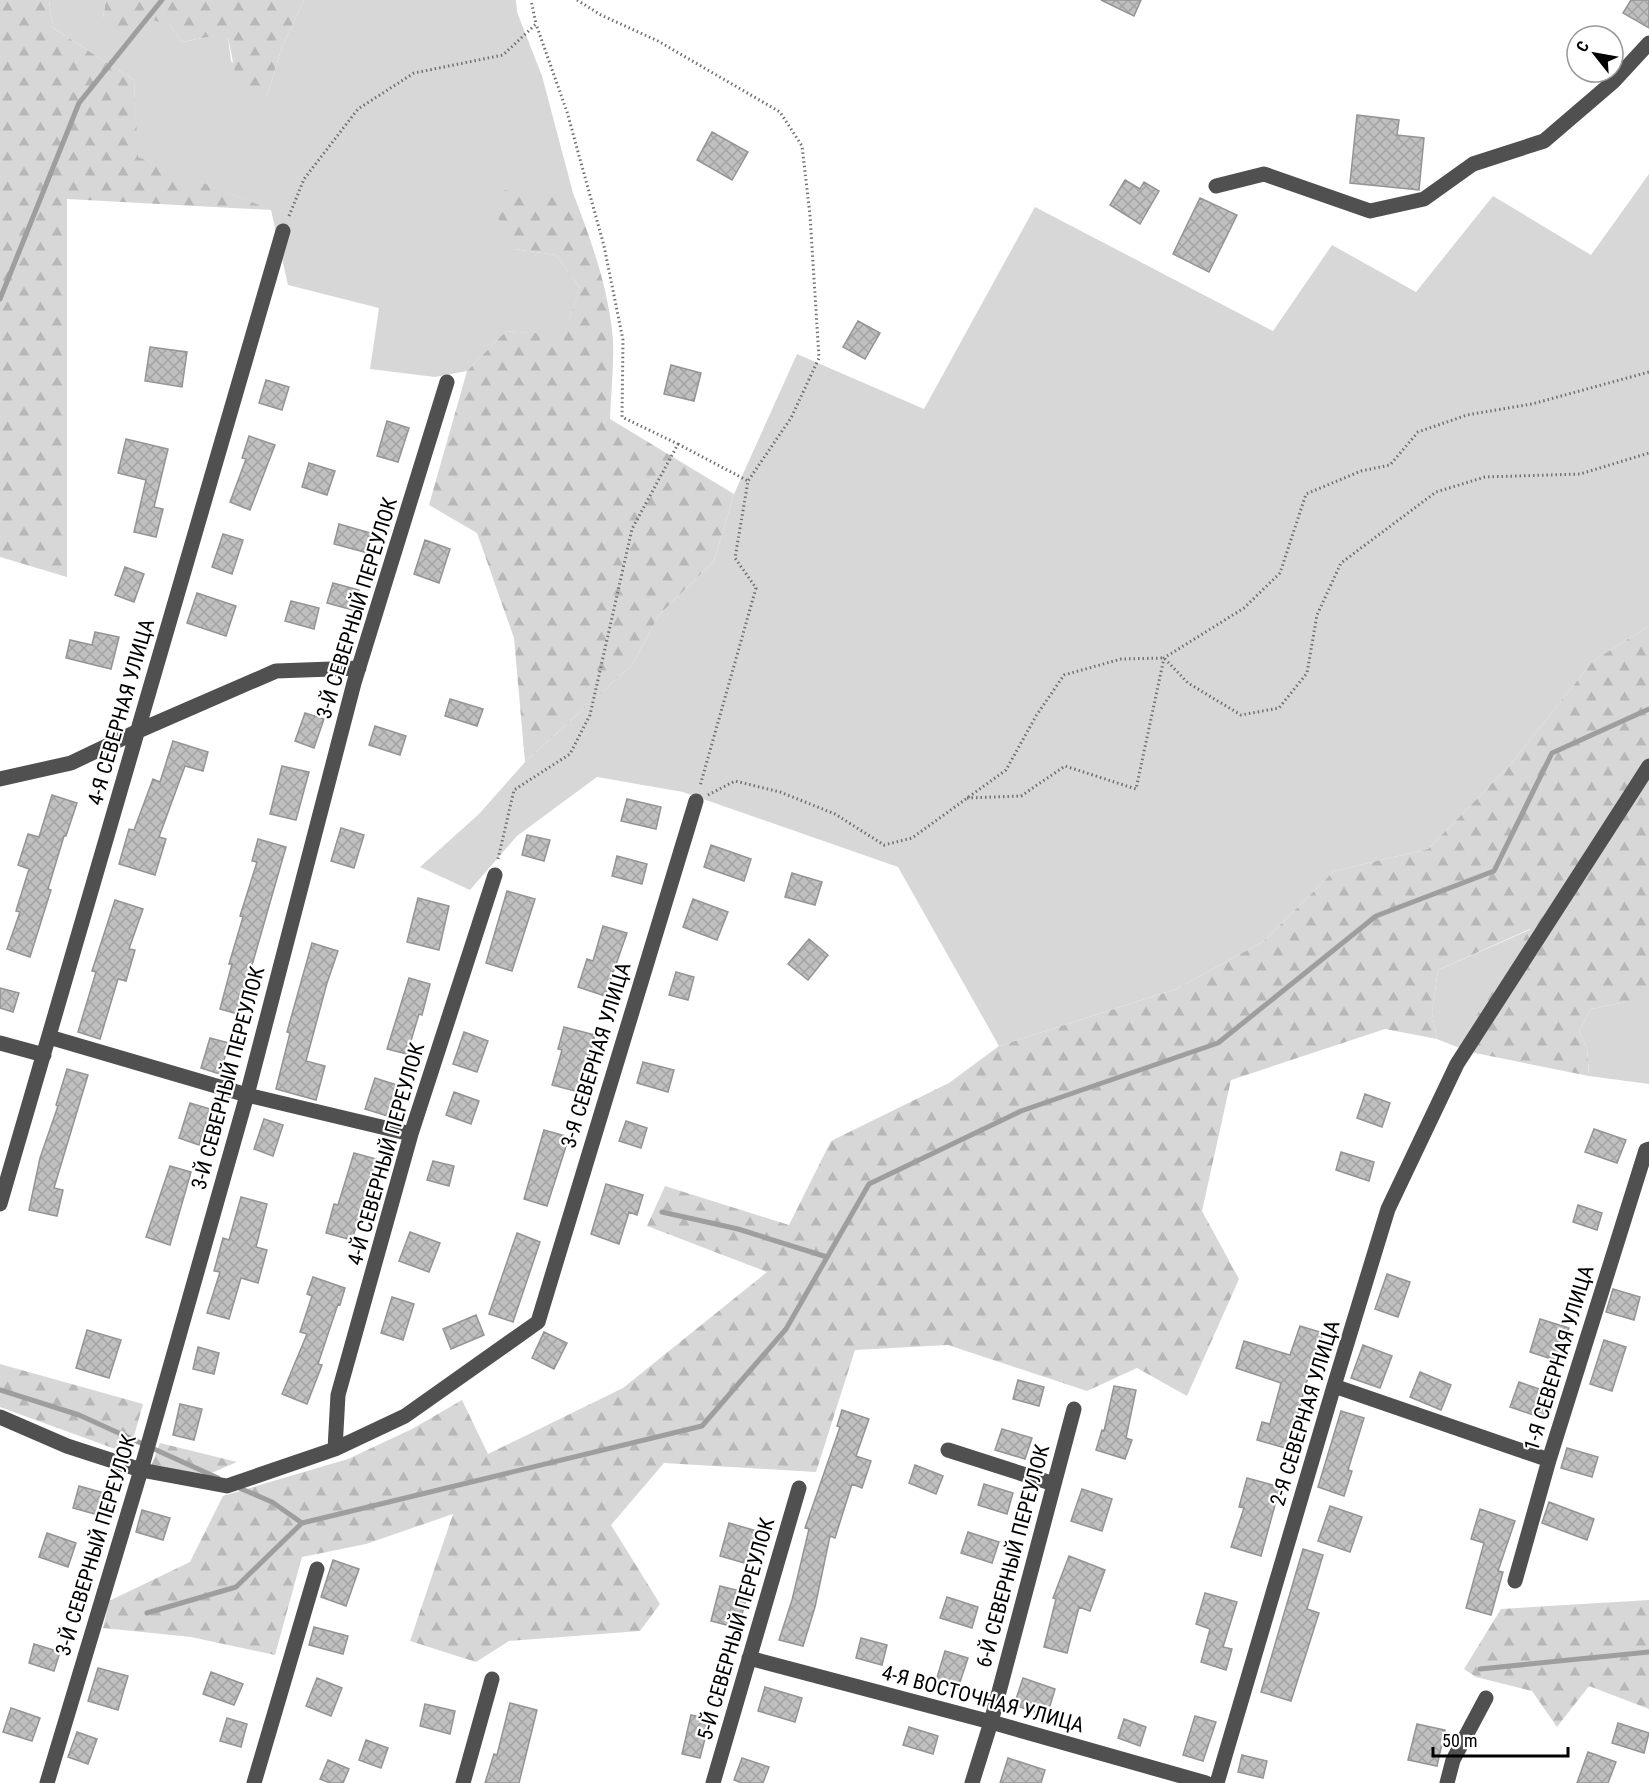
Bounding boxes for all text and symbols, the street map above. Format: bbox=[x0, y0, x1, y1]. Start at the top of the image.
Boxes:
north arrow bbox=[1565, 24, 1625, 84]
text: С bbox=[1572, 38, 1593, 55]
street label: 3-Й СЕВЕРНЫЙ ПЕРЕУЛОК bbox=[312, 494, 402, 721]
street label: 4-Я СЕВЕРНАЯ УЛИЦА bbox=[83, 616, 159, 808]
street label: 3-Я СЕВЕРНАЯ УЛИЦА bbox=[556, 959, 636, 1151]
street label: 3-Й СЕВЕРНЫЙ ПЕРЕУЛОК bbox=[187, 964, 269, 1192]
street label: 4-Й СЕВЕРНЫЙ ПЕРЕУЛОК bbox=[343, 1040, 429, 1268]
street label: 1-Я СЕВЕРНАЯ УЛИЦА bbox=[1519, 1262, 1599, 1454]
street label: 2-Я СЕВЕРНАЯ УЛИЦА bbox=[1265, 1317, 1345, 1509]
street label: 3-Й СЕВЕРНЫЙ ПЕРЕУЛОК bbox=[51, 1431, 141, 1658]
street label: 6-Й СЕВЕРНЫЙ ПЕРЕУЛОК bbox=[972, 1442, 1054, 1670]
street label: 5-Й СЕВЕРНЫЙ ПЕРЕУЛОК bbox=[693, 1515, 779, 1743]
street label: 4-Я ВОСТОЧНАЯ УЛИЦА bbox=[879, 1660, 1087, 1738]
scale bar bbox=[1433, 1720, 1568, 1758]
text: 50 m bbox=[1442, 1730, 1477, 1751]

